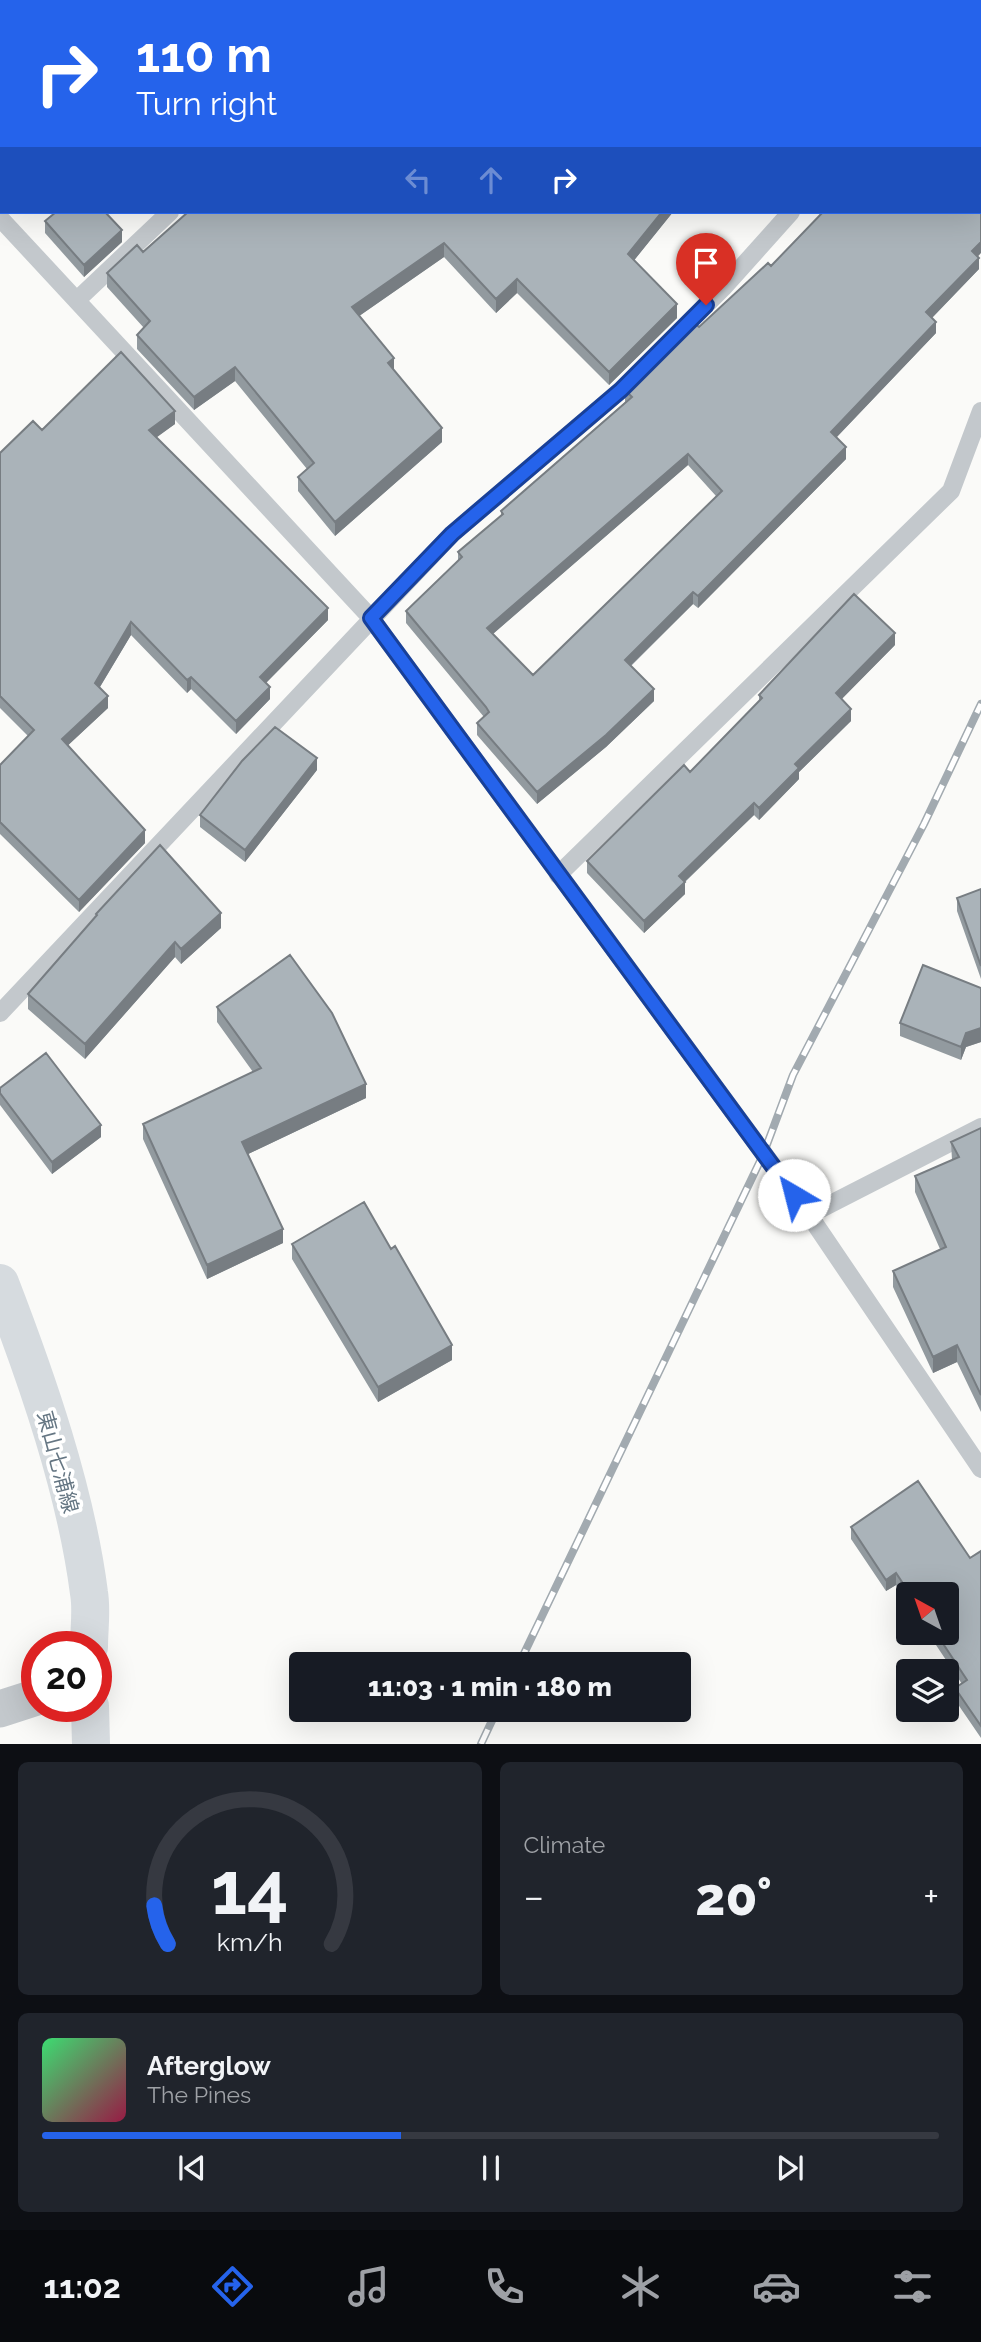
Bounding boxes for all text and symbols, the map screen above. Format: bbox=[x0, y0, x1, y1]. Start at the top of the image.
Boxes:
text: 110 m bbox=[136, 26, 272, 83]
icon: right bbox=[21, 28, 112, 119]
text: Turn right bbox=[136, 85, 277, 122]
icon: left bbox=[399, 161, 437, 199]
icon: ahead bbox=[472, 161, 510, 199]
icon: right bbox=[545, 161, 583, 199]
pin bbox=[676, 233, 736, 305]
icon: arrive bbox=[687, 244, 725, 282]
position arrow bbox=[757, 1158, 831, 1232]
street label: 東山七浦線 bbox=[32, 1408, 84, 1516]
north arrow bbox=[896, 1582, 959, 1645]
map controls bbox=[896, 1582, 959, 1722]
speed limit sign: 20 bbox=[21, 1631, 112, 1722]
button: layers bbox=[896, 1659, 959, 1722]
text: 11:03 · 1 min · 180 m bbox=[368, 1672, 612, 1702]
text: Climate bbox=[524, 1831, 605, 1858]
text: 14 bbox=[211, 1847, 289, 1932]
text: 20° bbox=[695, 1866, 772, 1927]
text: − bbox=[524, 1874, 544, 1919]
text: + bbox=[923, 1874, 939, 1919]
text: km/h bbox=[217, 1927, 283, 1957]
text: Afterglow bbox=[147, 2051, 271, 2081]
text: The Pines bbox=[147, 2081, 251, 2108]
icon: previous bbox=[173, 2149, 211, 2187]
icon: pause bbox=[472, 2149, 510, 2187]
icon: next bbox=[771, 2149, 809, 2187]
icon: directions bbox=[208, 2262, 257, 2311]
icon: music bbox=[344, 2262, 393, 2311]
icon: phone bbox=[480, 2262, 529, 2311]
icon: climate bbox=[616, 2262, 665, 2311]
icon: car bbox=[752, 2262, 801, 2311]
icon: filters bbox=[888, 2262, 937, 2311]
text: 11:02 bbox=[44, 2268, 121, 2305]

